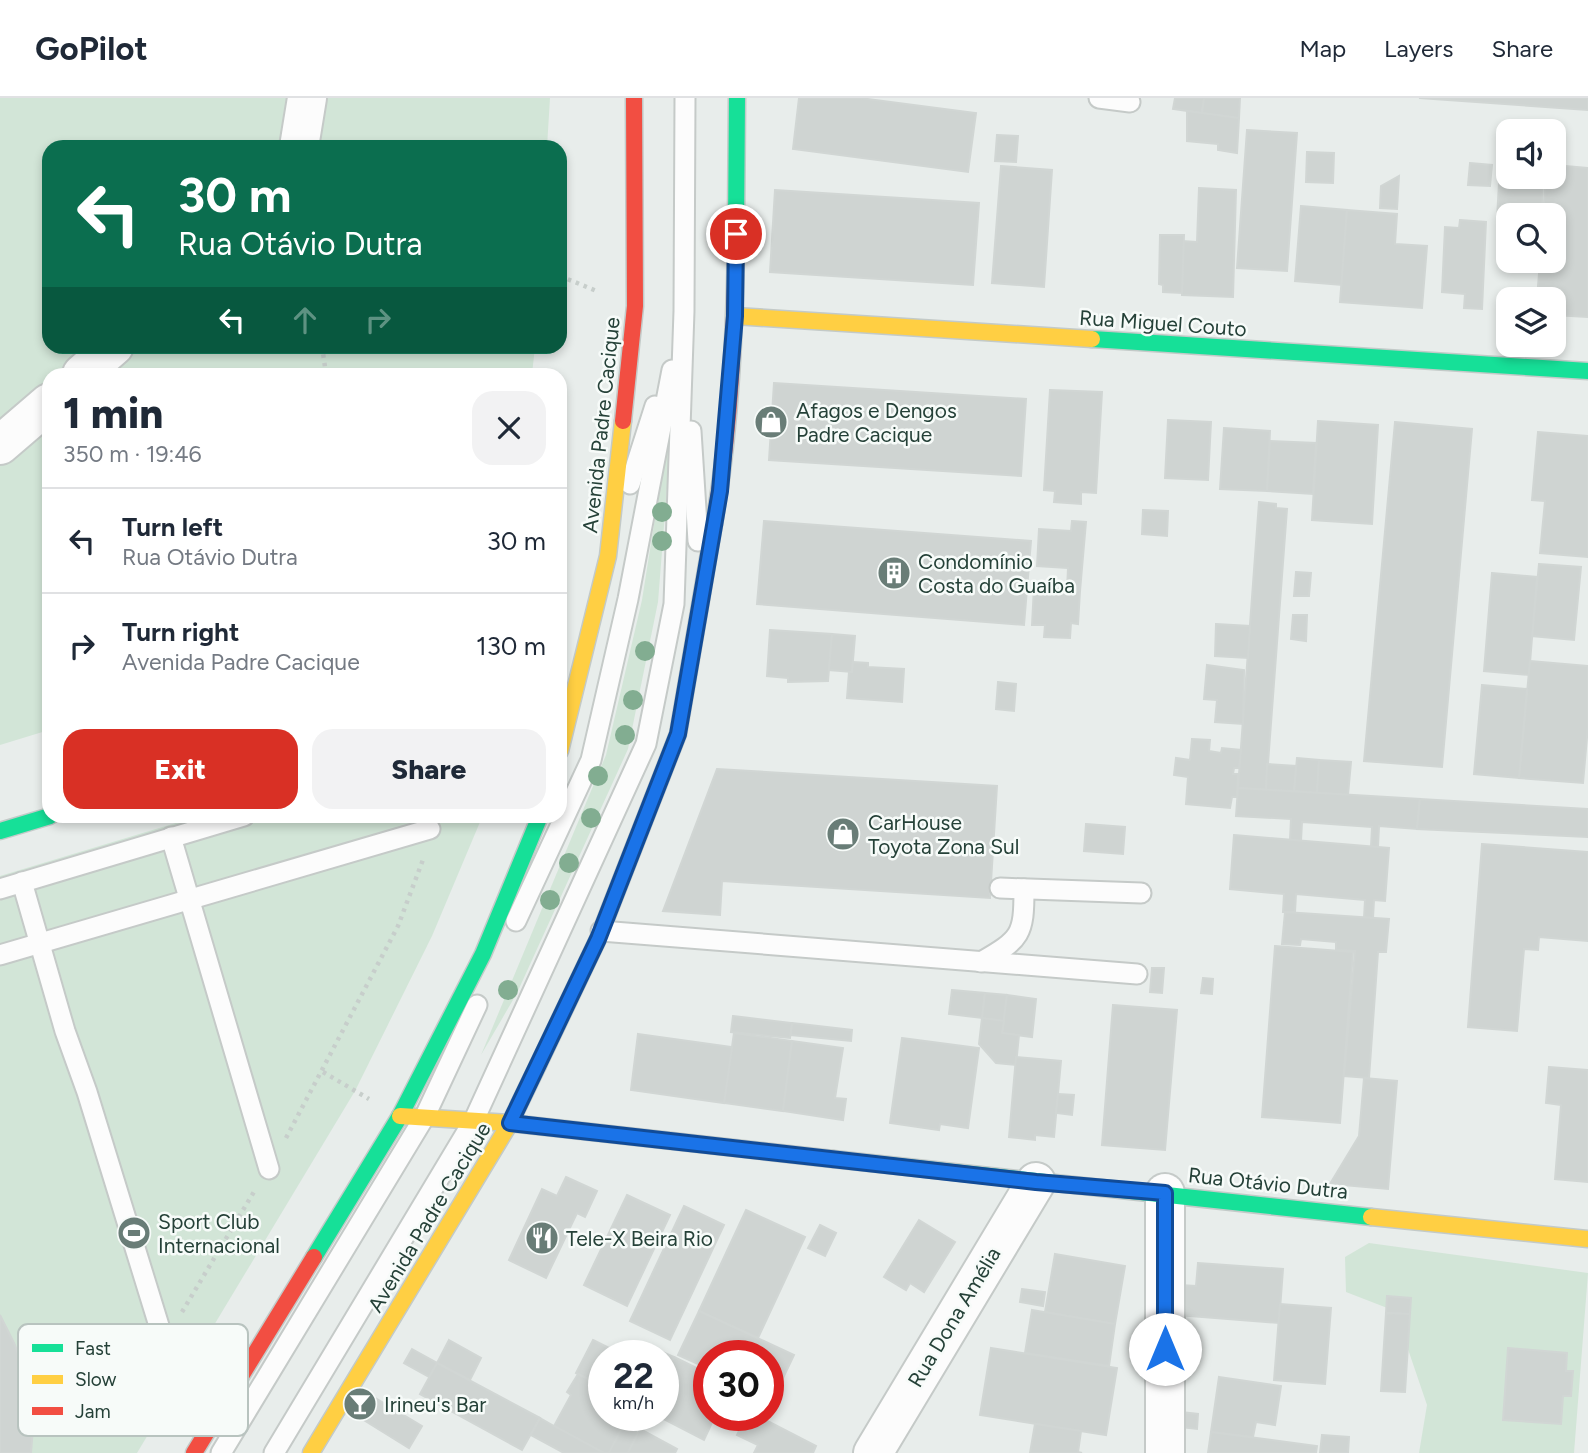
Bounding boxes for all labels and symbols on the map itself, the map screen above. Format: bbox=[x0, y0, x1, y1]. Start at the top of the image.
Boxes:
pin bbox=[706, 204, 766, 264]
street label: Rua Miguel Couto bbox=[1078, 305, 1248, 341]
street label: Avenida Padre Cacique bbox=[577, 316, 625, 534]
place label: Afagos e Dengos Padre Cacique bbox=[796, 398, 957, 447]
shop icon: Afagos e Dengos Padre Cacique bbox=[752, 403, 790, 441]
place label: Condomínio Costa do Guaíba bbox=[918, 549, 1075, 598]
building icon: Condomínio Costa do Guaíba bbox=[875, 554, 913, 592]
place label: CarHouse Toyota Zona Sul bbox=[868, 810, 1019, 859]
shop icon: CarHouse Toyota Zona Sul bbox=[824, 815, 862, 853]
street label: Avenida Padre Cacique bbox=[362, 1118, 496, 1316]
street label: Rua Otávio Dutra bbox=[1187, 1162, 1349, 1204]
place label: Sport Club Internacional bbox=[158, 1209, 280, 1258]
sports icon: Sport Club Internacional bbox=[115, 1214, 153, 1252]
restaurant icon: Tele-X Beira Rio bbox=[523, 1219, 561, 1257]
place label: Tele-X Beira Rio bbox=[566, 1226, 713, 1251]
street label: Rua Dona Amélia bbox=[902, 1243, 1006, 1391]
position arrow bbox=[1128, 1312, 1202, 1386]
legend bbox=[18, 1324, 248, 1436]
text: Fast bbox=[75, 1337, 111, 1360]
speed limit sign: 30 bbox=[693, 1340, 784, 1431]
text: Slow bbox=[75, 1368, 117, 1391]
bar icon: Irineu's Bar bbox=[341, 1385, 379, 1423]
place label: Irineu's Bar bbox=[384, 1392, 486, 1417]
text: Jam bbox=[75, 1400, 111, 1423]

